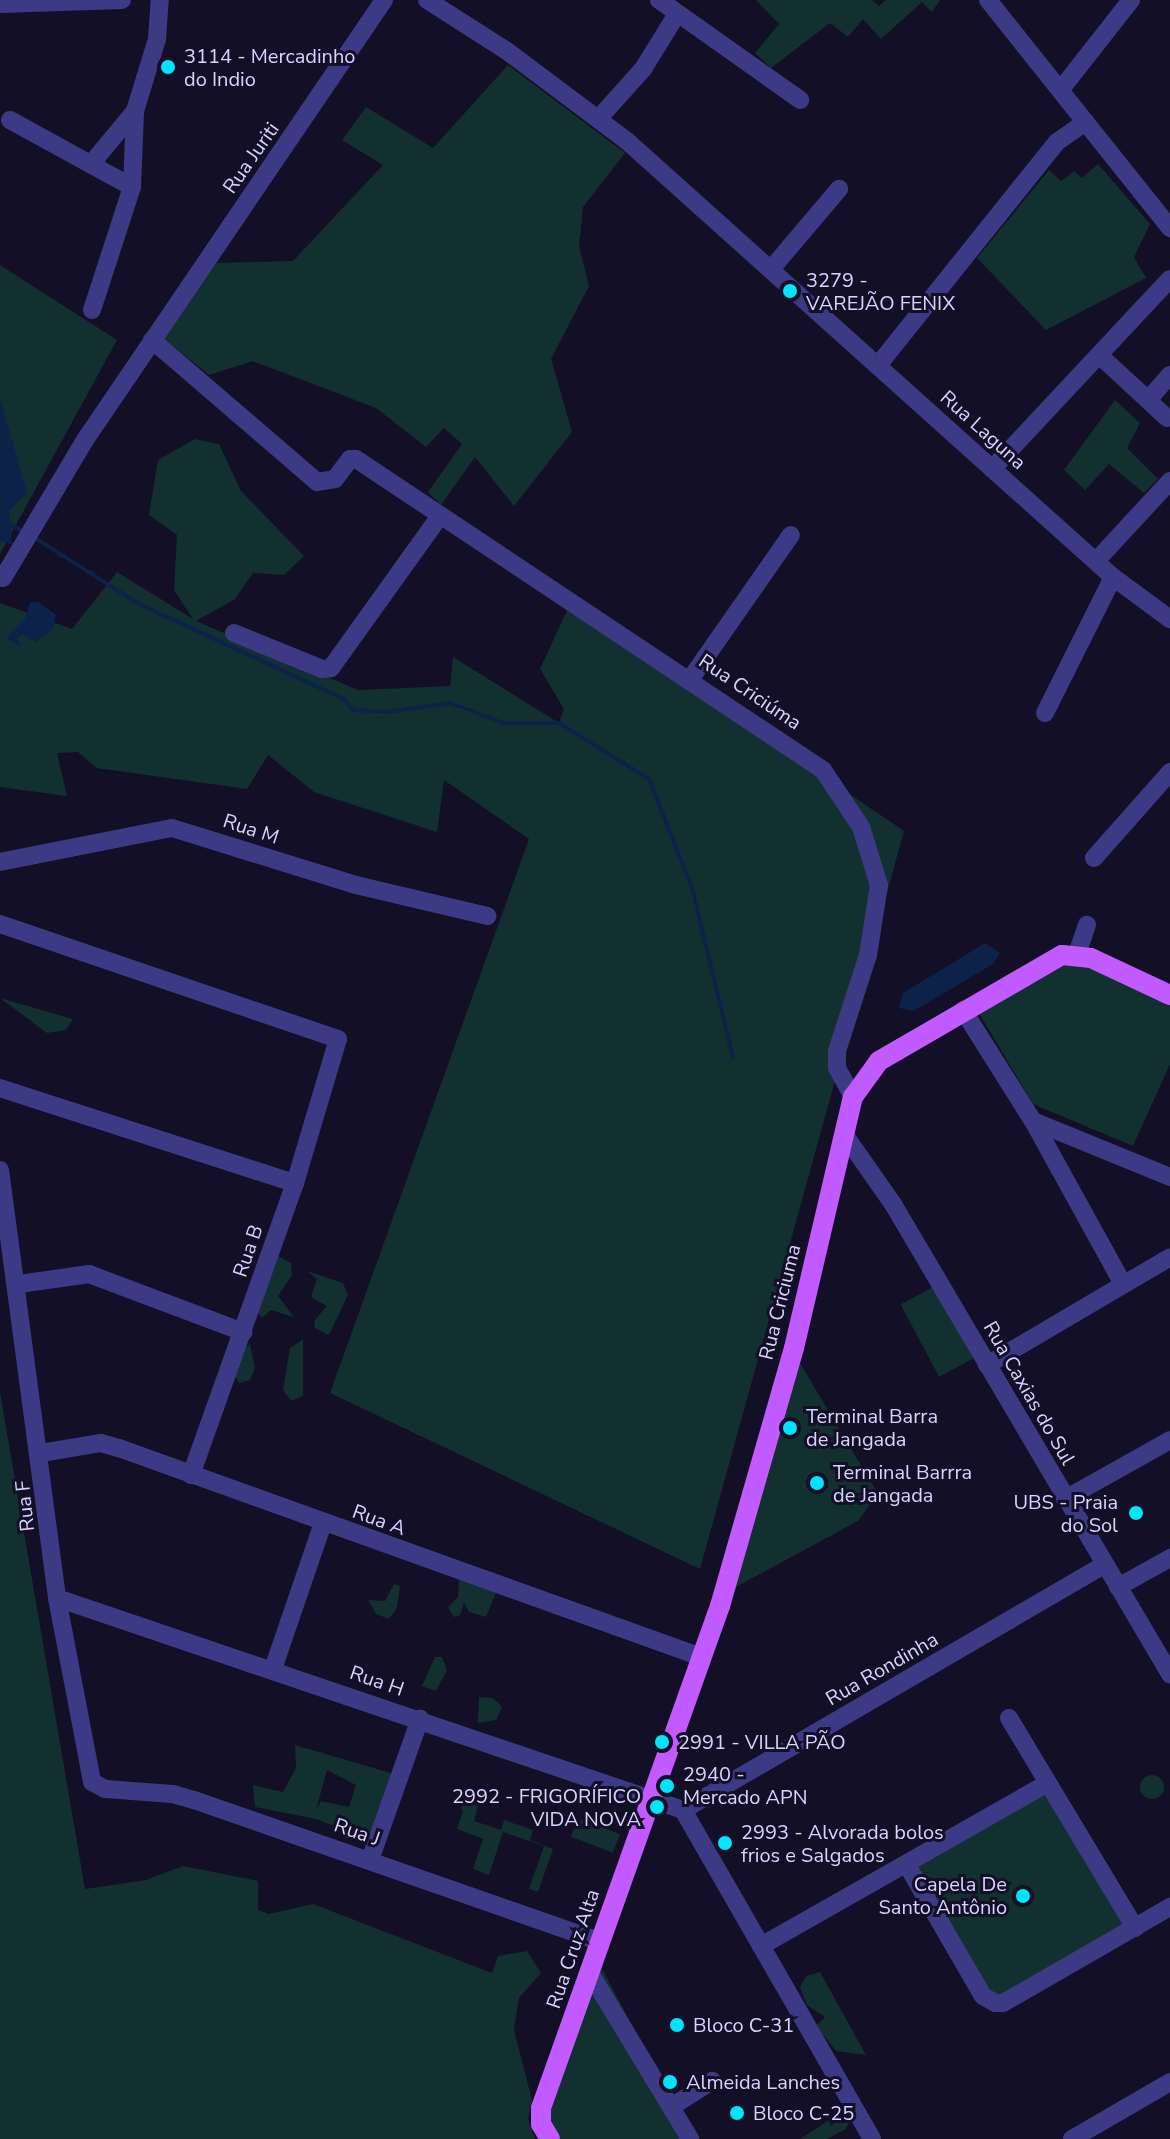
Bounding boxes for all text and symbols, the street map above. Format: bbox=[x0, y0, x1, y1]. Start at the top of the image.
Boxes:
place label: 3114 - Mercadinho do Indio bbox=[184, 44, 355, 91]
marker: 3114 - Mercadinho do Indio bbox=[159, 58, 177, 76]
street label: Rua Juriti bbox=[218, 118, 284, 198]
place label: 3279 - VAREJÃO FENIX bbox=[806, 268, 955, 315]
marker: 3279 - VAREJÃO FENIX bbox=[781, 282, 799, 300]
street label: Rua Laguna bbox=[935, 385, 1031, 475]
street label: Rua Criciúma bbox=[694, 649, 806, 735]
street label: Rua M bbox=[220, 809, 282, 849]
street label: Rua B bbox=[228, 1222, 268, 1280]
street label: Rua Criciuma bbox=[754, 1242, 806, 1362]
street label: Rua Caxias do Sul bbox=[978, 1317, 1080, 1469]
place label: Terminal Barra de Jangada bbox=[806, 1404, 938, 1451]
marker: Terminal Barra de Jangada bbox=[781, 1419, 799, 1437]
place label: Terminal Barrra de Jangada bbox=[833, 1460, 972, 1507]
marker: Terminal Barrra de Jangada bbox=[808, 1474, 826, 1492]
street label: Rua F bbox=[10, 1479, 40, 1533]
place label: UBS - Praia do Sol bbox=[1014, 1490, 1118, 1537]
street label: Rua A bbox=[349, 1499, 409, 1541]
marker: UBS - Praia do Sol bbox=[1125, 1502, 1147, 1524]
street label: Rua Rondinha bbox=[822, 1627, 942, 1711]
street label: Rua H bbox=[347, 1661, 407, 1701]
place label: 2991 - VILLA PÃO bbox=[678, 1730, 846, 1754]
marker: 2991 - VILLA PÃO bbox=[653, 1733, 671, 1751]
place label: 2940 - Mercado APN bbox=[683, 1762, 808, 1809]
marker: 2940 - Mercado APN bbox=[658, 1777, 676, 1795]
place label: 2992 - FRIGORÍFICO VIDA NOVA bbox=[452, 1784, 641, 1831]
marker: 2992 - FRIGORÍFICO VIDA NOVA bbox=[648, 1798, 666, 1816]
street label: Rua J bbox=[331, 1813, 383, 1851]
place label: 2993 - Alvorada bolos frios e Salgados bbox=[741, 1820, 944, 1867]
marker: 2993 - Alvorada bolos frios e Salgados bbox=[716, 1834, 734, 1852]
place label: Capela De Santo Antônio bbox=[879, 1872, 1007, 1919]
street label: Rua Cruz Alta bbox=[541, 1886, 605, 2012]
marker: Capela De Santo Antônio bbox=[1014, 1887, 1032, 1905]
place label: Bloco C-31 bbox=[693, 2013, 794, 2037]
marker: Bloco C-31 bbox=[668, 2016, 686, 2034]
place label: Almeida Lanches bbox=[686, 2070, 840, 2094]
marker: Almeida Lanches bbox=[661, 2073, 679, 2091]
place label: Bloco C-25 bbox=[753, 2101, 854, 2125]
marker: Bloco C-25 bbox=[728, 2104, 746, 2122]

